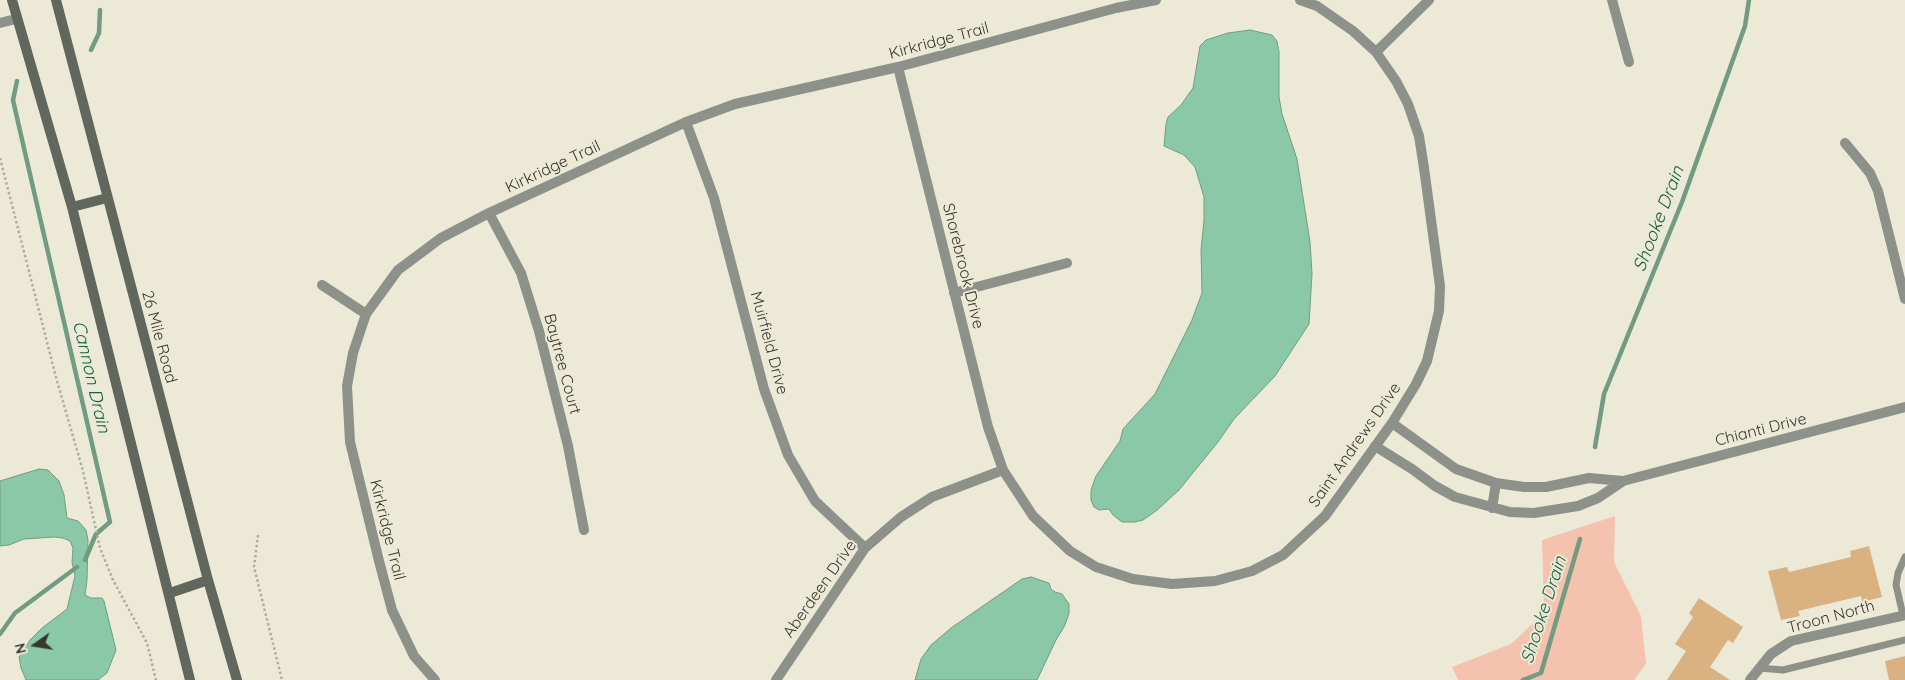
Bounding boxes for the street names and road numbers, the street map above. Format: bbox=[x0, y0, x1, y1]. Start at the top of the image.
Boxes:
street label: Kirkridge Trail bbox=[887, 18, 991, 64]
street label: Kirkridge Trail bbox=[502, 137, 604, 197]
street label: Shorebrook Drive bbox=[938, 201, 988, 331]
street label: 26 Mile Road bbox=[137, 289, 181, 385]
street label: Muirfield Drive bbox=[746, 289, 792, 397]
street label: Baytree Court bbox=[539, 311, 585, 417]
street label: Saint Andrews Drive bbox=[1305, 379, 1405, 511]
street label: Chianti Drive bbox=[1713, 409, 1809, 451]
street label: Kirkridge Trail bbox=[365, 478, 409, 582]
street label: Aberdeen Drive bbox=[779, 536, 861, 642]
street label: Troon North bbox=[1785, 596, 1877, 638]

